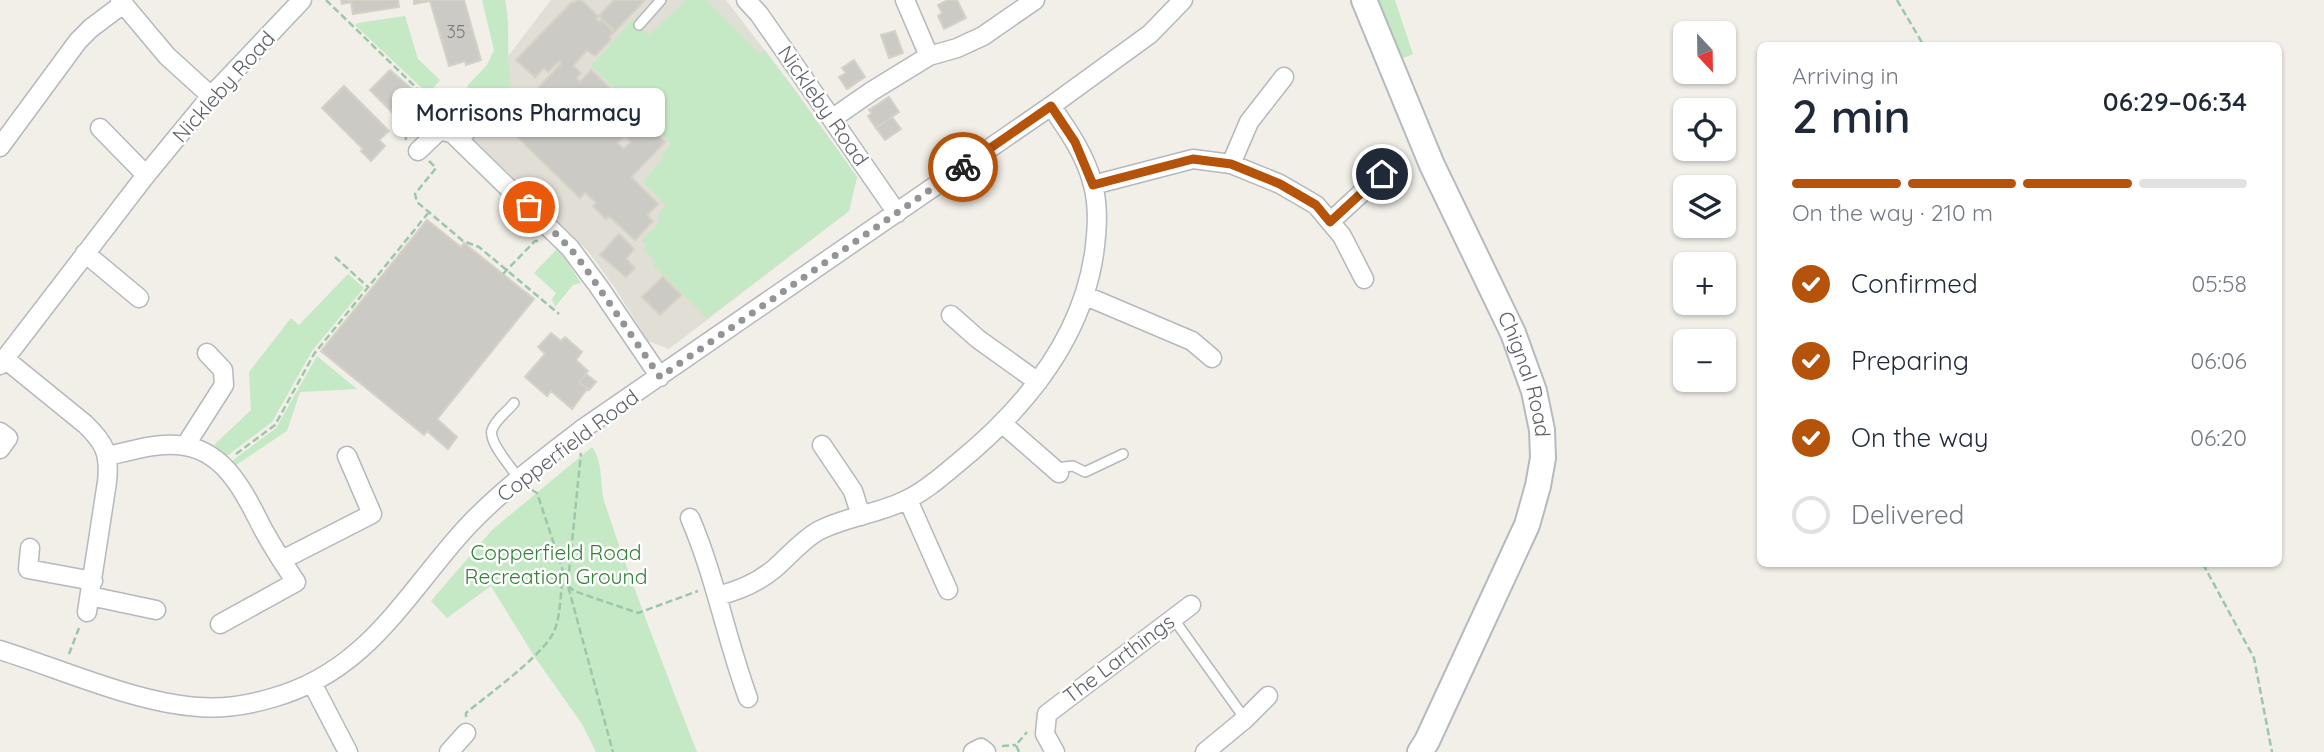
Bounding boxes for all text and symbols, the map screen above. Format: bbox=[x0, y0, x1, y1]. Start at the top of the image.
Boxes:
house number: 35 bbox=[446, 20, 466, 43]
north arrow bbox=[1673, 21, 1736, 84]
map controls bbox=[1673, 21, 1736, 392]
street label: Nickleby Road bbox=[167, 25, 280, 147]
street label: Nickleby Road bbox=[773, 40, 875, 171]
text: Arriving in bbox=[1792, 61, 1899, 90]
text: 06:29–06:34 bbox=[2103, 85, 2247, 118]
text: 2 min bbox=[1792, 87, 1911, 145]
callout: Morrisons Pharmacy bbox=[392, 88, 666, 137]
text: Morrisons Pharmacy bbox=[416, 98, 641, 127]
button: locate bbox=[1673, 98, 1736, 161]
courier bbox=[928, 132, 998, 202]
pin bbox=[1352, 144, 1412, 204]
icon: bike bbox=[944, 148, 982, 186]
icon: home bbox=[1363, 155, 1401, 193]
button: layers bbox=[1673, 175, 1736, 238]
pin bbox=[499, 177, 559, 237]
icon: bag bbox=[510, 188, 548, 226]
text: On the way · 210 m bbox=[1792, 198, 1993, 227]
button: + bbox=[1673, 252, 1736, 315]
icon: check bbox=[1792, 265, 1830, 303]
text: Confirmed bbox=[1851, 267, 1978, 300]
text: 05:58 bbox=[2192, 269, 2247, 298]
street label: Chignal Road bbox=[1492, 307, 1556, 437]
button: − bbox=[1673, 329, 1736, 392]
icon: check bbox=[1792, 342, 1830, 380]
text: Preparing bbox=[1851, 344, 1969, 377]
text: 06:06 bbox=[2191, 346, 2247, 375]
street label: Copperfield Road bbox=[491, 383, 643, 507]
icon: check bbox=[1792, 419, 1830, 457]
text: On the way bbox=[1851, 421, 1989, 454]
text: 06:20 bbox=[2190, 423, 2247, 452]
text: Delivered bbox=[1851, 498, 1964, 531]
park label: Copperfield Road Recreation Ground bbox=[465, 539, 647, 589]
street label: The Larthings bbox=[1058, 608, 1179, 708]

